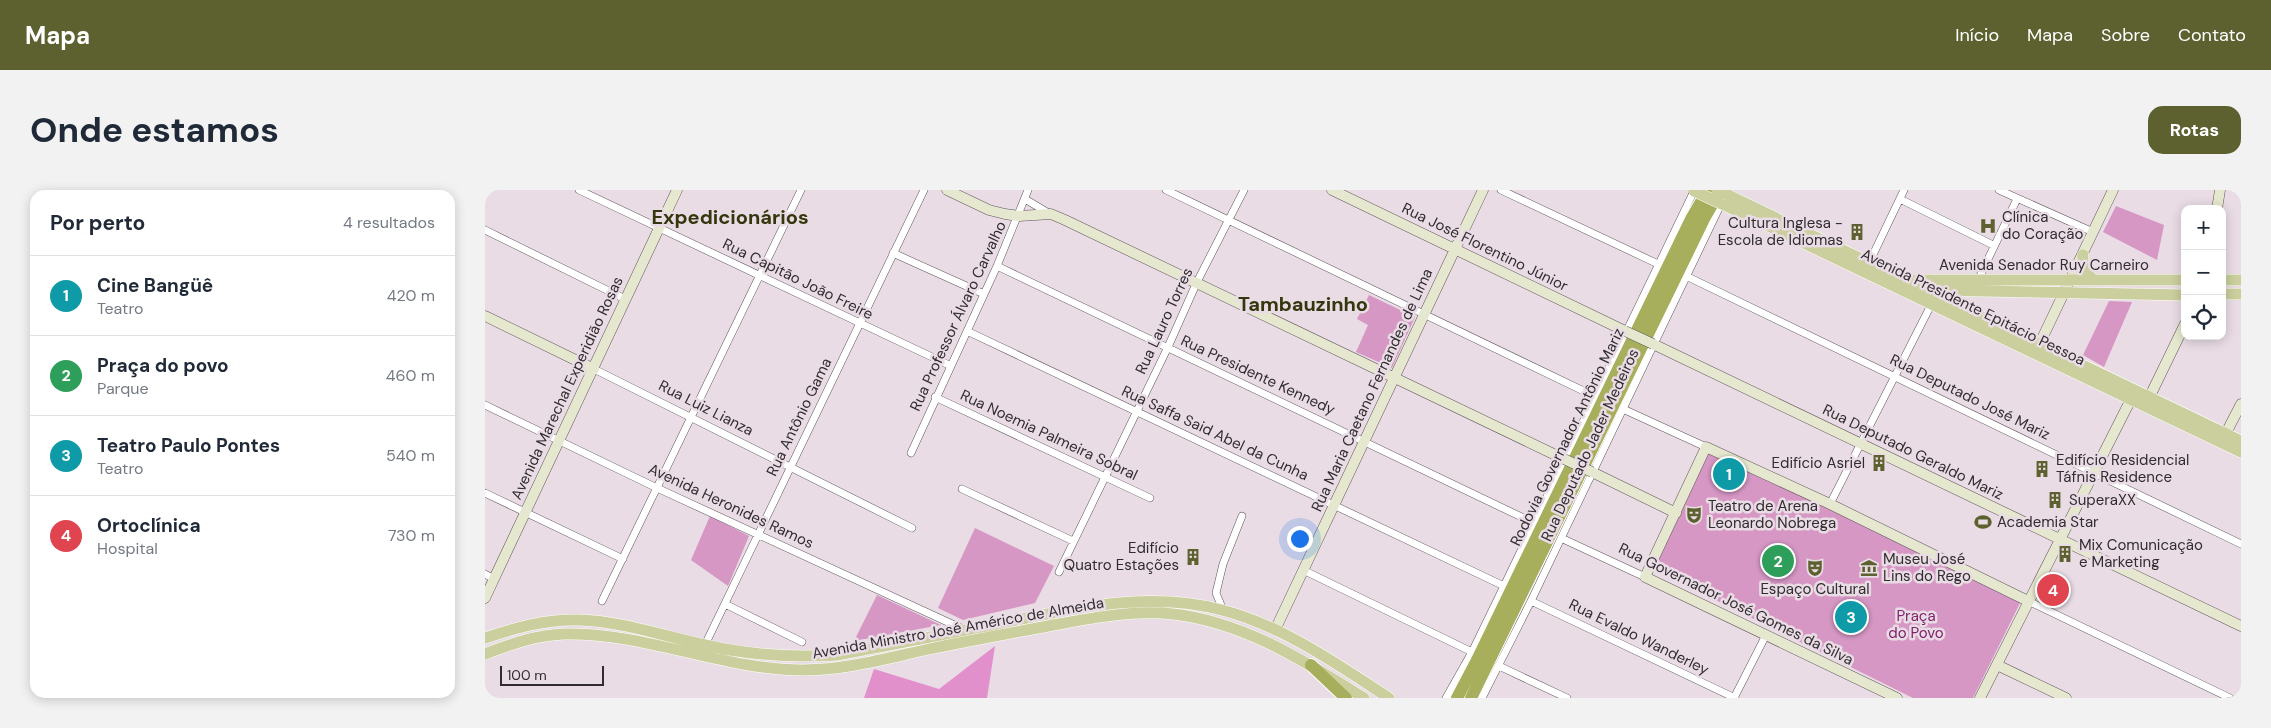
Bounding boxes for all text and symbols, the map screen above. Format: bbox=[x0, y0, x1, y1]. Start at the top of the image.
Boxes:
text: Mapa bbox=[25, 20, 90, 51]
text: Início bbox=[1955, 23, 1999, 47]
text: Mapa bbox=[2027, 23, 2073, 47]
text: Sobre bbox=[2101, 23, 2150, 47]
text: Contato bbox=[2178, 23, 2246, 47]
button: Rotas bbox=[2148, 106, 2241, 154]
text: Onde estamos bbox=[30, 107, 279, 153]
street label: Rua José Florentino Júnior bbox=[1399, 198, 1572, 296]
district label: Expedicionários bbox=[651, 204, 809, 230]
map controls bbox=[2181, 205, 2226, 340]
button: + bbox=[2181, 205, 2226, 250]
place label: Clínica do Coração bbox=[2002, 207, 2083, 244]
text: Por perto bbox=[50, 209, 145, 237]
text: 4 resultados bbox=[343, 212, 435, 233]
place label: Cultura Inglesa - Escola de Idiomas bbox=[1718, 213, 1843, 250]
hospital icon: Clínica do Coração bbox=[1978, 216, 1998, 236]
street label: Rua Professor Álvaro Carvalho bbox=[905, 218, 1011, 414]
building icon: Cultura Inglesa - Escola de Idiomas bbox=[1847, 222, 1867, 242]
street label: Rua Capitão João Freire bbox=[719, 234, 877, 324]
street label: Avenida Presidente Epitácio Pessoa bbox=[1858, 244, 2088, 370]
button: − bbox=[2181, 250, 2226, 295]
street label: Avenida Senador Ruy Carneiro bbox=[1939, 255, 2149, 275]
street label: Rua Lauro Torres bbox=[1131, 265, 1197, 377]
street label: Rua Maria Caetano Fernandes de Lima bbox=[1307, 265, 1437, 515]
text: Cine Bangüê bbox=[97, 273, 213, 298]
street label: Avenida Marechal Experidião Rosas bbox=[506, 273, 628, 503]
text: 1 bbox=[63, 285, 69, 306]
text: 420 m bbox=[387, 285, 435, 306]
district label: Tambauzinho bbox=[1238, 291, 1368, 317]
button: locate bbox=[2181, 295, 2226, 340]
text: Teatro bbox=[97, 298, 143, 319]
street label: Rodovia Governador Antônio Mariz bbox=[1505, 325, 1629, 549]
street label: Rua Presidente Kennedy bbox=[1178, 330, 1339, 420]
street label: Rua Deputado Jader Medeiros bbox=[1536, 345, 1644, 545]
street label: Rua Deputado José Mariz bbox=[1886, 349, 2054, 445]
text: Praça do povo bbox=[97, 353, 229, 378]
street label: Rua Antônio Gama bbox=[762, 355, 836, 479]
text: 2 bbox=[61, 365, 71, 386]
text: 460 m bbox=[386, 365, 435, 386]
street label: Rua Luiz Lianza bbox=[655, 376, 757, 440]
text: Parque bbox=[97, 378, 149, 399]
street label: Rua Saffa Said Abel da Cunha bbox=[1118, 381, 1312, 485]
street label: Rua Noemia Palmeira Sobral bbox=[957, 385, 1141, 485]
street label: Rua Deputado Geraldo Mariz bbox=[1819, 399, 2007, 505]
text: Teatro Paulo Pontes bbox=[97, 433, 280, 458]
text: 3 bbox=[61, 445, 71, 466]
text: 540 m bbox=[386, 445, 435, 466]
place label: Edifício Residencial Táfnis Residence bbox=[2056, 450, 2189, 487]
place label: Edifício Asriel bbox=[1772, 453, 1865, 473]
building icon: Edifício Asriel bbox=[1869, 453, 1889, 473]
pin: 1 bbox=[1713, 455, 1745, 493]
text: Teatro bbox=[97, 458, 143, 479]
street label: Avenida Heronides Ramos bbox=[645, 459, 817, 553]
building icon: Edifício Residencial Táfnis Residence bbox=[2032, 459, 2052, 479]
building icon: SuperaXX bbox=[2045, 490, 2065, 510]
place label: SuperaXX bbox=[2069, 490, 2136, 510]
place label: Teatro de Arena Leonardo Nobrega bbox=[1708, 496, 1836, 533]
theatre icon: Teatro de Arena Leonardo Nobrega bbox=[1684, 505, 1704, 525]
sports icon: Academia Star bbox=[1973, 512, 1993, 532]
place label: Academia Star bbox=[1997, 512, 2099, 532]
text: Ortoclínica bbox=[97, 513, 201, 538]
text: 4 bbox=[61, 525, 71, 546]
text: 730 m bbox=[388, 525, 435, 546]
your location bbox=[1287, 526, 1313, 552]
place label: Mix Comunicação e Marketing bbox=[2079, 535, 2203, 572]
text: Hospital bbox=[97, 538, 158, 559]
place label: Edifício Quatro Estações bbox=[1064, 538, 1179, 575]
street label: Rua Governador José Gomes da Silva bbox=[1615, 538, 1857, 670]
pin: 2 bbox=[1762, 542, 1794, 580]
building icon: Mix Comunicação e Marketing bbox=[2055, 544, 2075, 564]
building icon: Edifício Quatro Estações bbox=[1183, 547, 1203, 567]
place label: Museu José Lins do Rego bbox=[1883, 549, 1971, 586]
theatre icon: Espaço Cultural bbox=[1805, 558, 1825, 578]
museum icon: Museu José Lins do Rego bbox=[1859, 558, 1879, 578]
pin: 4 bbox=[2037, 571, 2069, 609]
place label: Espaço Cultural bbox=[1760, 579, 1870, 599]
street label: Avenida Ministro José Américo de Almeida bbox=[811, 592, 1105, 664]
street label: Rua Evaldo Wanderley bbox=[1566, 594, 1713, 680]
pin: 3 bbox=[1835, 598, 1867, 636]
park label: Praça do Povo bbox=[1888, 606, 1944, 643]
scale bar bbox=[500, 663, 604, 686]
text: 100 m bbox=[507, 666, 547, 684]

